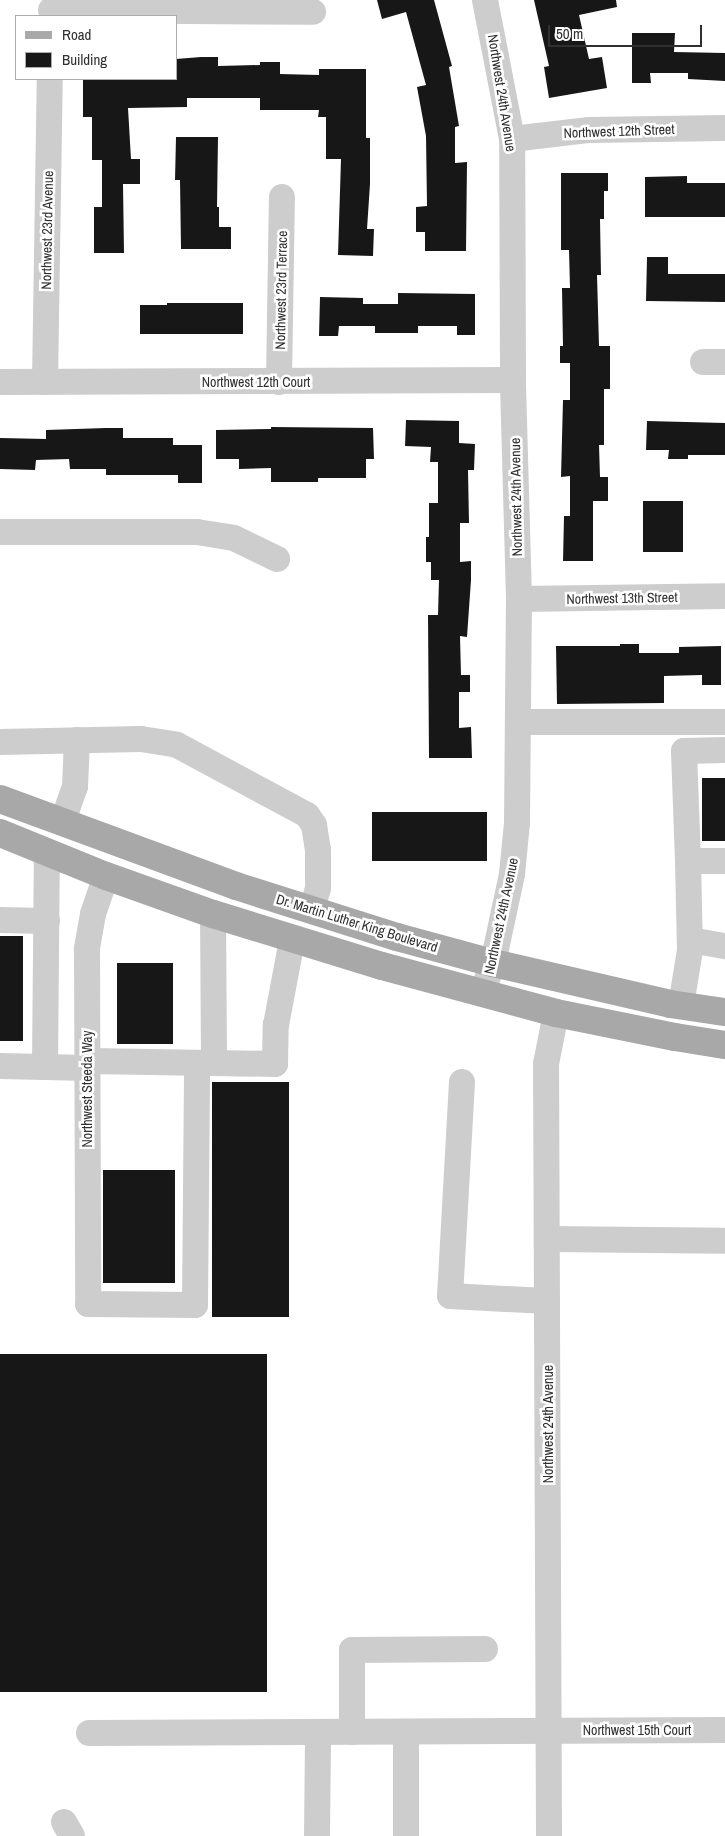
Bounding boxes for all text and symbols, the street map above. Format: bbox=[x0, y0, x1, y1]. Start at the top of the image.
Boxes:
legend bbox=[15, 15, 178, 80]
scale bar bbox=[550, 15, 704, 47]
text: 50 m bbox=[556, 23, 583, 44]
text: Road bbox=[62, 24, 91, 45]
street label: Northwest 24th Avenue bbox=[484, 33, 520, 153]
text: Building bbox=[62, 49, 107, 70]
street label: Northwest 12th Street bbox=[563, 121, 675, 141]
street label: Northwest 23rd Avenue bbox=[38, 170, 56, 290]
street label: Northwest 23rd Terrace bbox=[272, 230, 290, 350]
street label: Northwest 12th Court bbox=[202, 374, 310, 390]
street label: Northwest 24th Avenue bbox=[507, 437, 525, 557]
street label: Northwest 13th Street bbox=[566, 589, 678, 607]
street label: Northwest 24th Avenue bbox=[480, 856, 522, 976]
street label: Dr. Martin Luther King Boulevard bbox=[274, 890, 440, 956]
street label: Northwest Steeda Way bbox=[79, 1031, 95, 1147]
street label: Northwest 24th Avenue bbox=[540, 1364, 556, 1484]
street label: Northwest 15th Court bbox=[583, 1722, 691, 1738]

